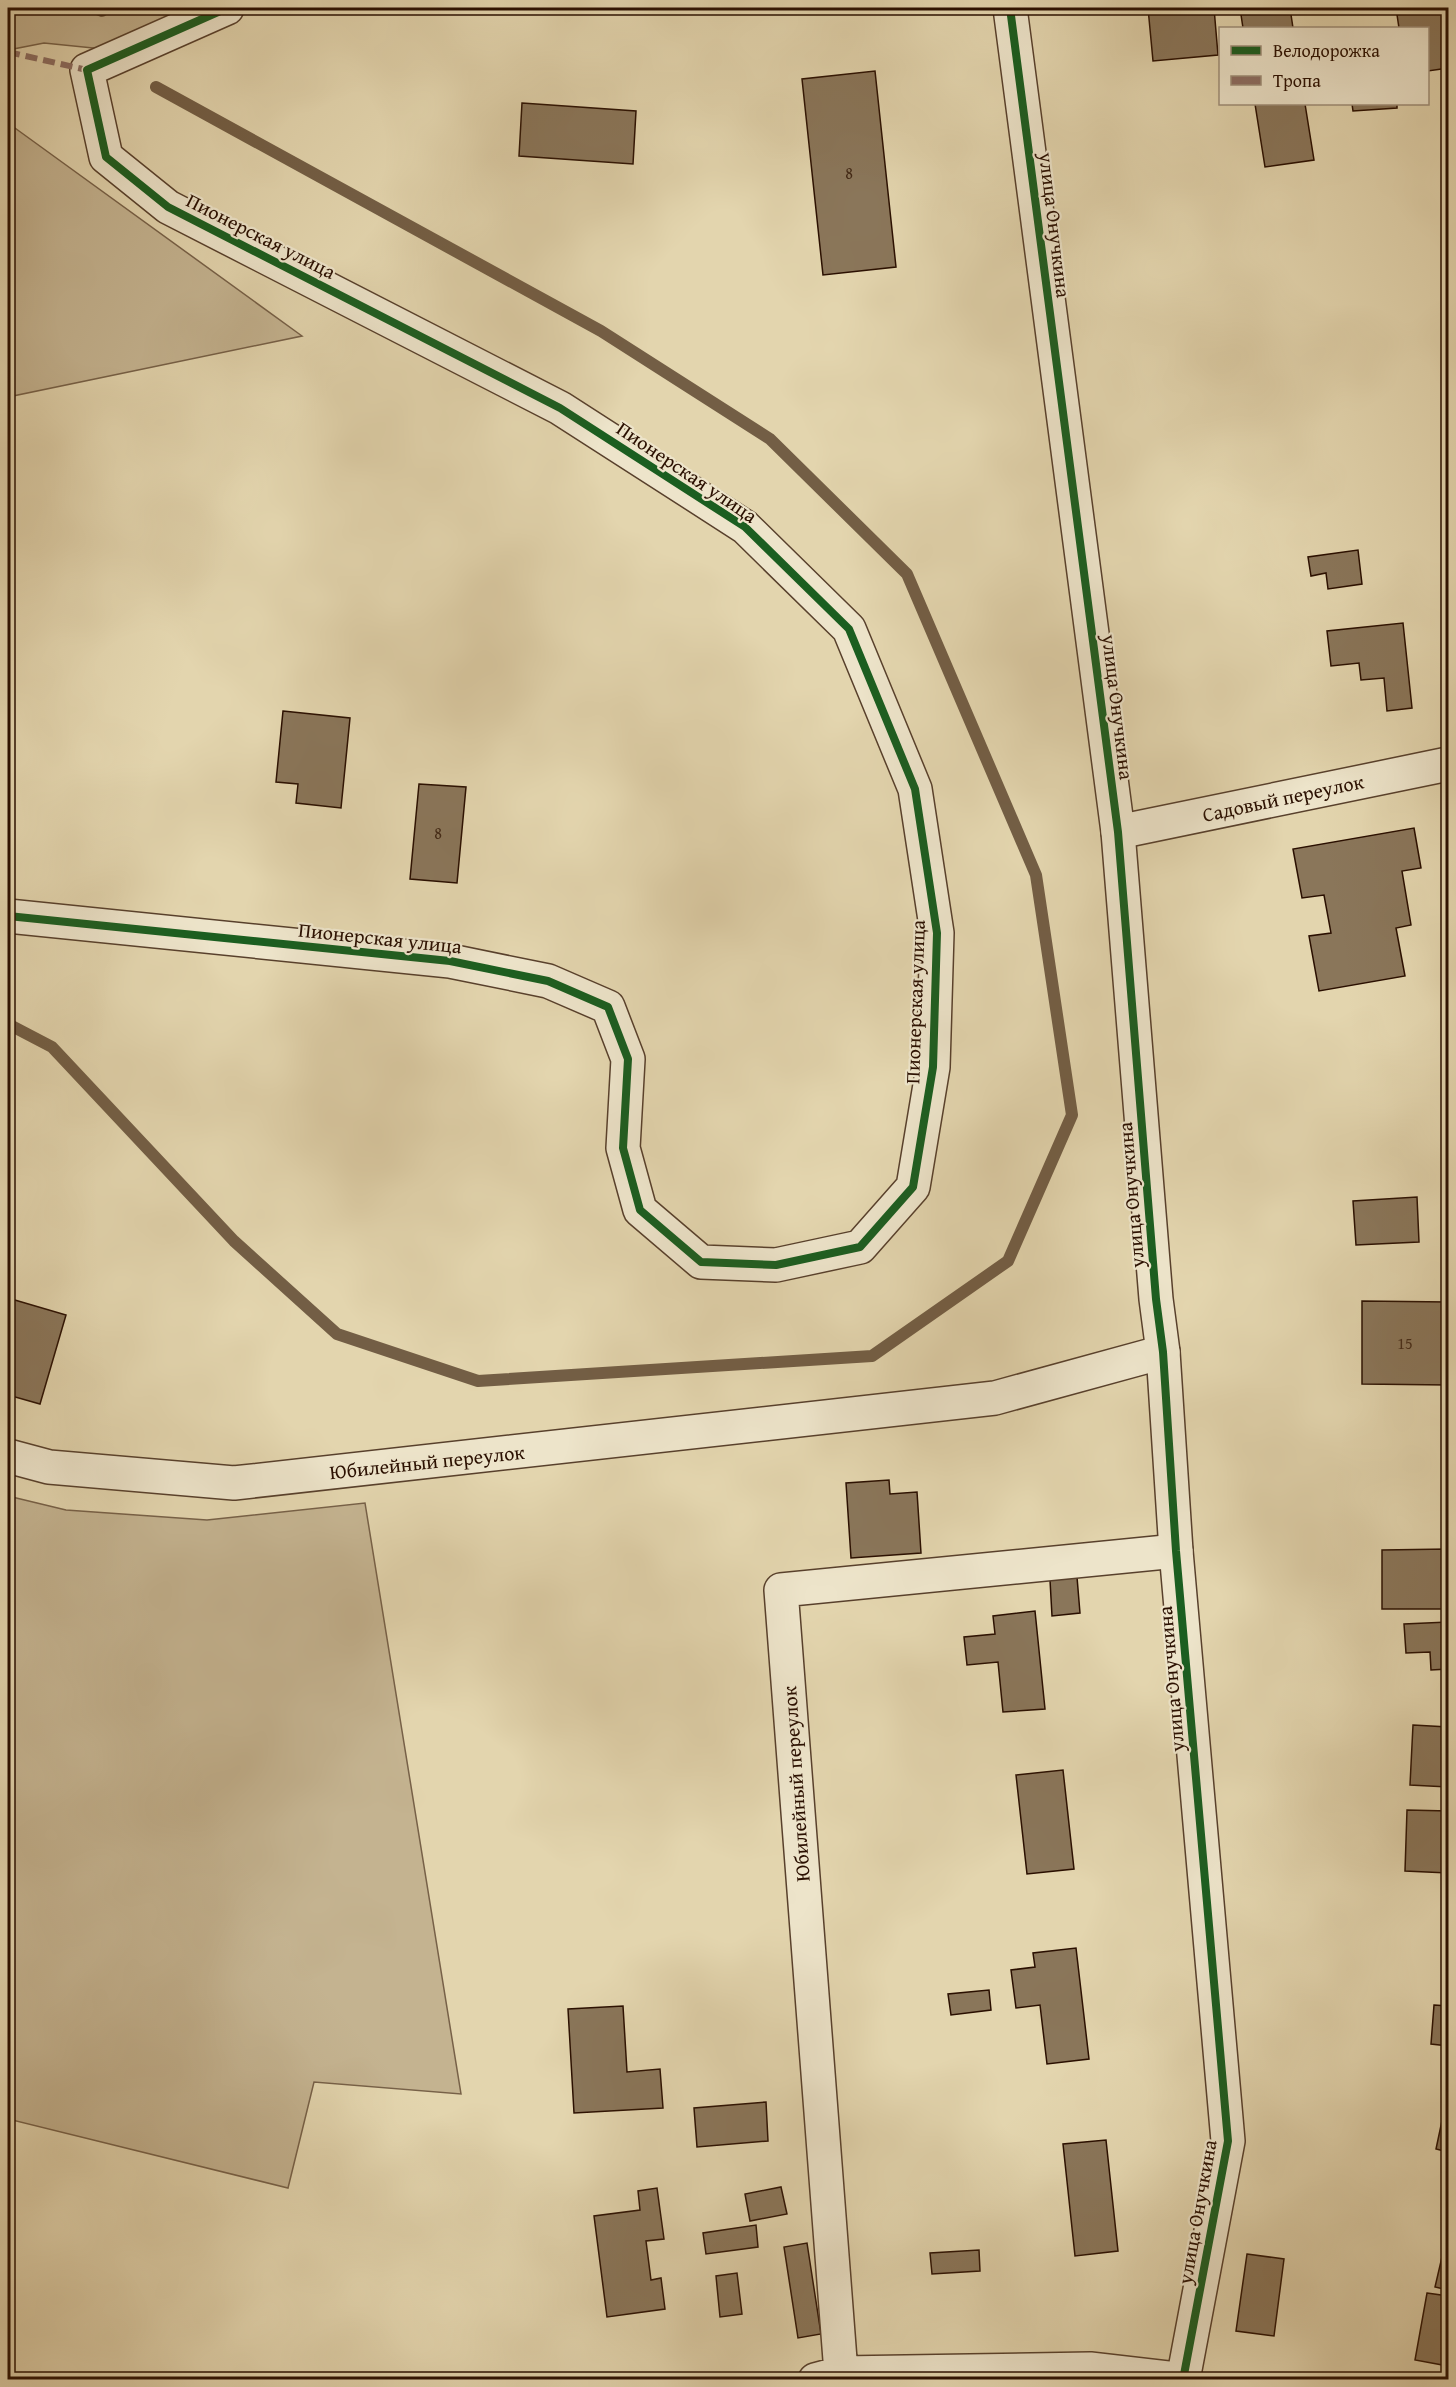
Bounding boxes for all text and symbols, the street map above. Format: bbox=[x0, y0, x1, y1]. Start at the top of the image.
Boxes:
legend bbox=[1219, 27, 1429, 105]
text: Велодорожка bbox=[1273, 37, 1380, 64]
text: Тропа bbox=[1273, 67, 1321, 94]
street label: улица Онучкина bbox=[1032, 149, 1079, 300]
house number: 8 bbox=[845, 161, 853, 185]
street label: Пионерская улица bbox=[182, 185, 341, 286]
street label: Пионерская улица bbox=[611, 414, 764, 530]
street label: улица Онучкина bbox=[1095, 631, 1142, 782]
street label: Садовый переулок bbox=[1200, 766, 1367, 829]
house number: 8 bbox=[434, 821, 442, 845]
street label: Пионерская улица bbox=[297, 915, 464, 961]
street label: Пионерская улица bbox=[897, 919, 932, 1085]
street label: улица Онучкина bbox=[1110, 1120, 1151, 1270]
house number: 15 bbox=[1397, 1331, 1413, 1355]
street label: Юбилейный переулок bbox=[328, 1437, 527, 1486]
street label: улица Онучкина bbox=[1150, 1604, 1191, 1754]
street label: Юбилейный переулок bbox=[774, 1685, 817, 1883]
street label: улица Онучкина bbox=[1169, 2137, 1224, 2288]

